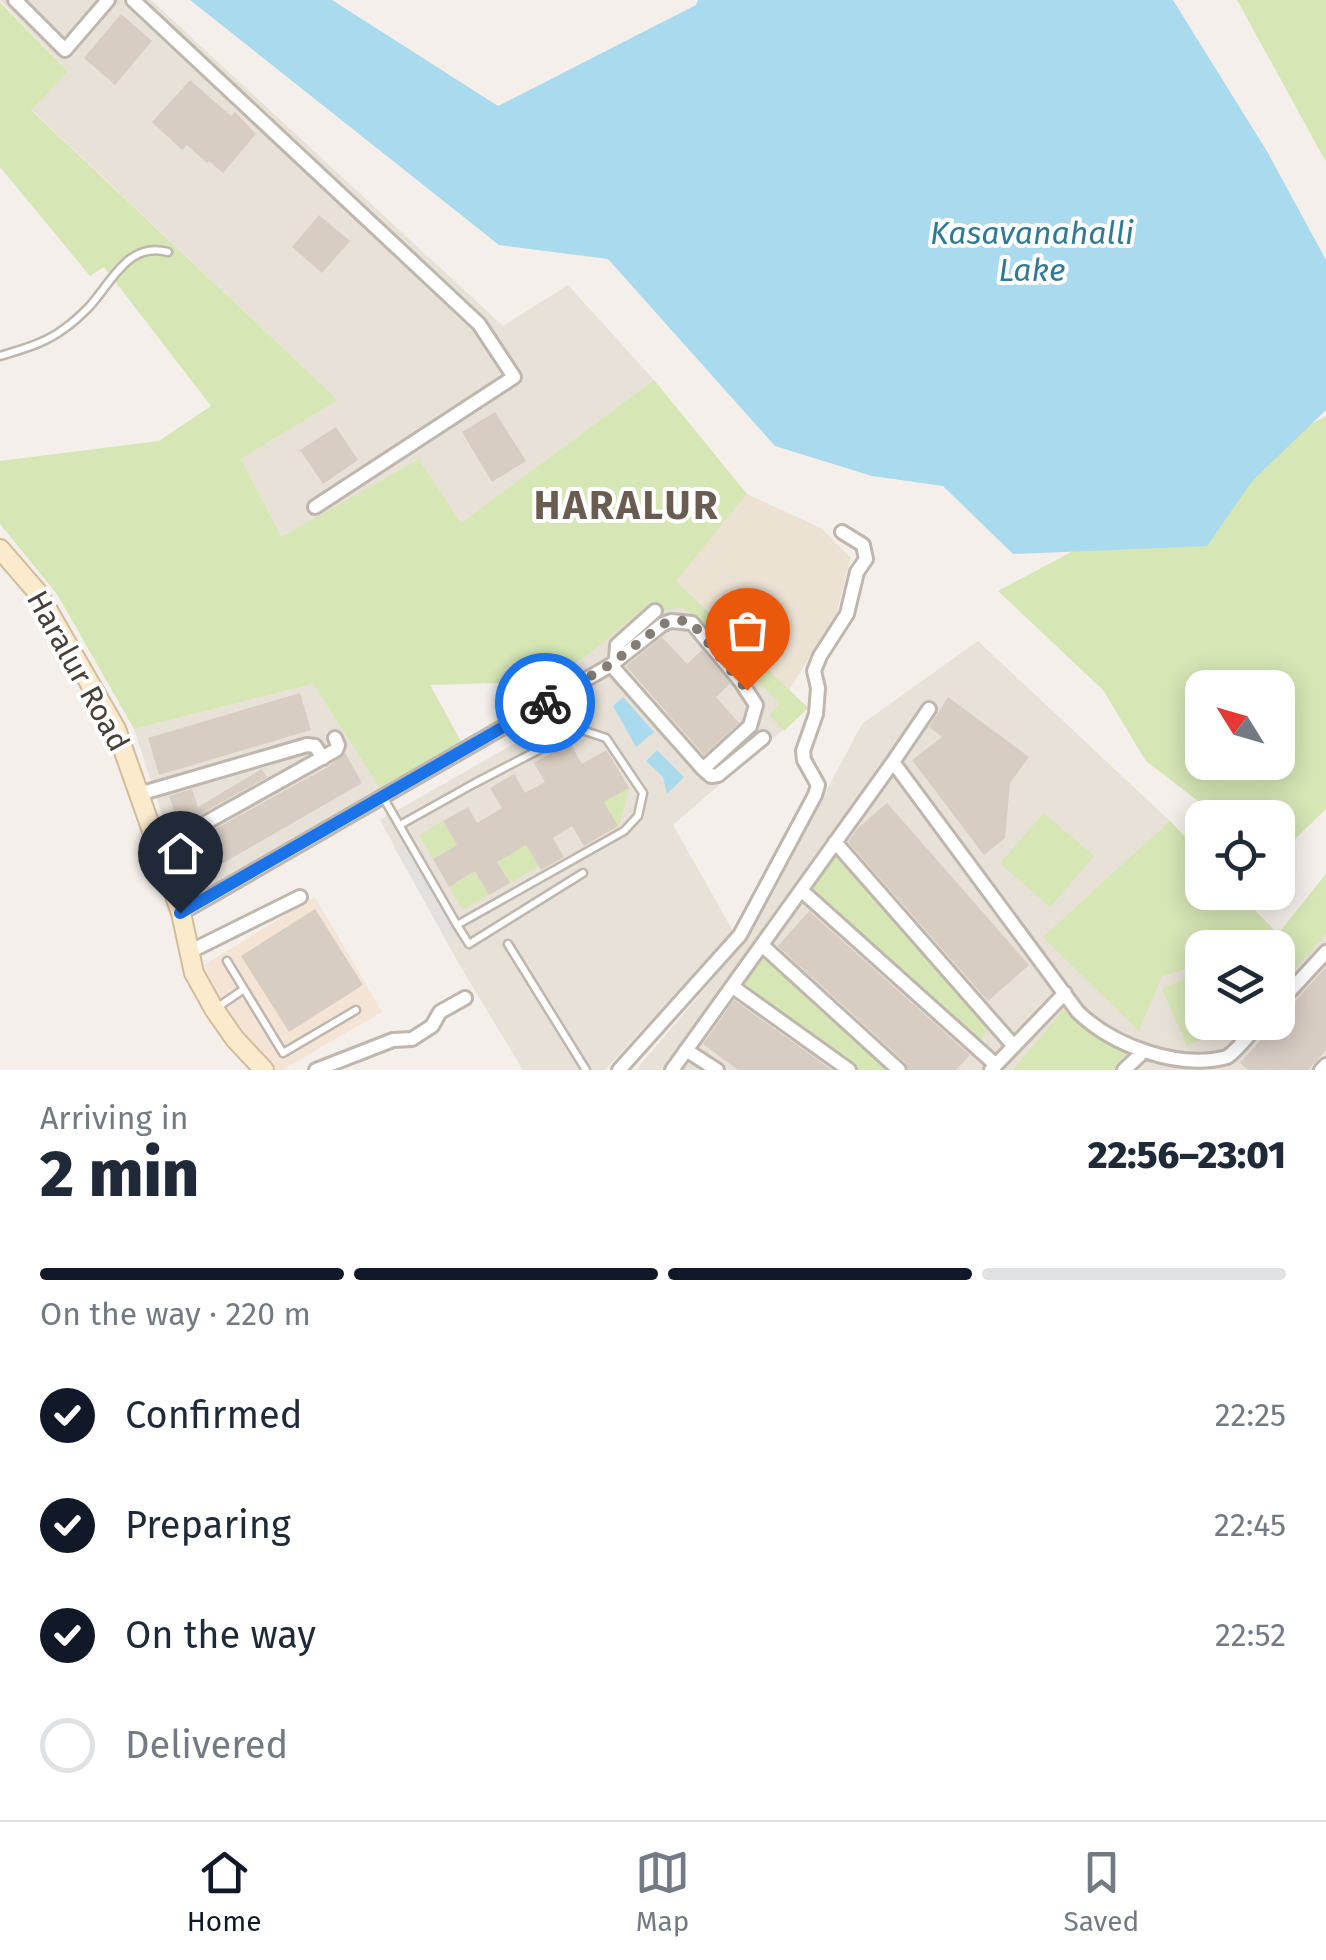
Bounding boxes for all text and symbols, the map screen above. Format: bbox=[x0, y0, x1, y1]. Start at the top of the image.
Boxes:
water label: Kasavanahalli Lake bbox=[930, 214, 1134, 289]
district label: HARALUR bbox=[534, 482, 720, 530]
street label: Haralur Road bbox=[19, 584, 137, 758]
pin bbox=[705, 588, 790, 691]
icon: bag bbox=[720, 603, 775, 658]
courier bbox=[495, 653, 595, 753]
north arrow bbox=[1185, 670, 1295, 780]
map controls bbox=[1185, 670, 1295, 1040]
icon: bike bbox=[518, 676, 573, 731]
button: locate bbox=[1185, 800, 1295, 910]
pin bbox=[138, 811, 223, 914]
icon: home bbox=[153, 826, 208, 881]
button: layers bbox=[1185, 930, 1295, 1040]
text: Arriving in bbox=[40, 1099, 188, 1137]
text: 22:56–23:01 bbox=[1088, 1132, 1286, 1178]
text: 2 min bbox=[40, 1135, 199, 1213]
text: On the way · 220 m bbox=[40, 1295, 311, 1333]
icon: check bbox=[40, 1388, 95, 1443]
text: Confirmed bbox=[125, 1392, 303, 1438]
text: 22:25 bbox=[1215, 1396, 1286, 1434]
icon: check bbox=[40, 1498, 95, 1553]
text: Preparing bbox=[125, 1502, 291, 1548]
text: 22:45 bbox=[1214, 1506, 1286, 1544]
icon: check bbox=[40, 1608, 95, 1663]
text: On the way bbox=[125, 1612, 316, 1658]
text: 22:52 bbox=[1215, 1616, 1286, 1654]
text: Delivered bbox=[125, 1722, 288, 1768]
tab: Home bbox=[187, 1845, 261, 1938]
tab: Map bbox=[635, 1845, 690, 1938]
tab: Saved bbox=[1063, 1845, 1139, 1938]

